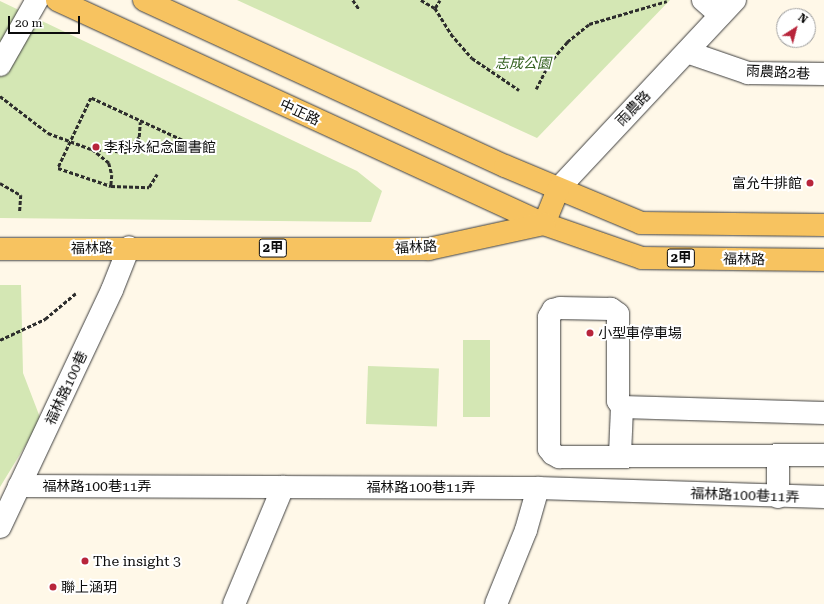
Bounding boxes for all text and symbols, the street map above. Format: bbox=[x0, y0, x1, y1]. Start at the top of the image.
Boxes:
scale bar bbox=[10, 8, 82, 34]
north arrow bbox=[776, 8, 816, 48]
text: N bbox=[796, 11, 810, 26]
text: 20 m bbox=[15, 16, 42, 30]
park label: 志成公園 bbox=[495, 55, 551, 71]
street label: 雨農路2巷 bbox=[746, 62, 810, 82]
street label: 雨農路 bbox=[612, 87, 654, 129]
street label: 中正路 bbox=[277, 96, 323, 128]
place label: 李科永紀念圖書館 bbox=[104, 139, 216, 155]
marker: 李科永紀念圖書館 bbox=[91, 142, 101, 152]
place label: 富允牛排館 bbox=[732, 175, 802, 191]
marker: 富允牛排館 bbox=[805, 178, 815, 188]
road number: 2甲 bbox=[258, 237, 288, 259]
street label: 福林路 bbox=[395, 238, 437, 256]
street label: 福林路 bbox=[71, 239, 113, 257]
road number: 2甲 bbox=[666, 247, 696, 269]
street label: 福林路 bbox=[723, 250, 765, 268]
place label: 小型車停車場 bbox=[598, 325, 682, 341]
marker: 小型車停車場 bbox=[585, 328, 595, 338]
street label: 福林路100巷 bbox=[42, 348, 90, 428]
street label: 福林路100巷11弄 bbox=[42, 478, 152, 494]
street label: 福林路100巷11弄 bbox=[366, 479, 476, 495]
street label: 福林路100巷11弄 bbox=[690, 485, 800, 505]
place label: The insight 3 bbox=[93, 553, 181, 569]
marker: The insight 3 bbox=[80, 556, 90, 566]
place label: 聯上涵玥 bbox=[61, 579, 117, 595]
marker: 聯上涵玥 bbox=[48, 582, 58, 592]

